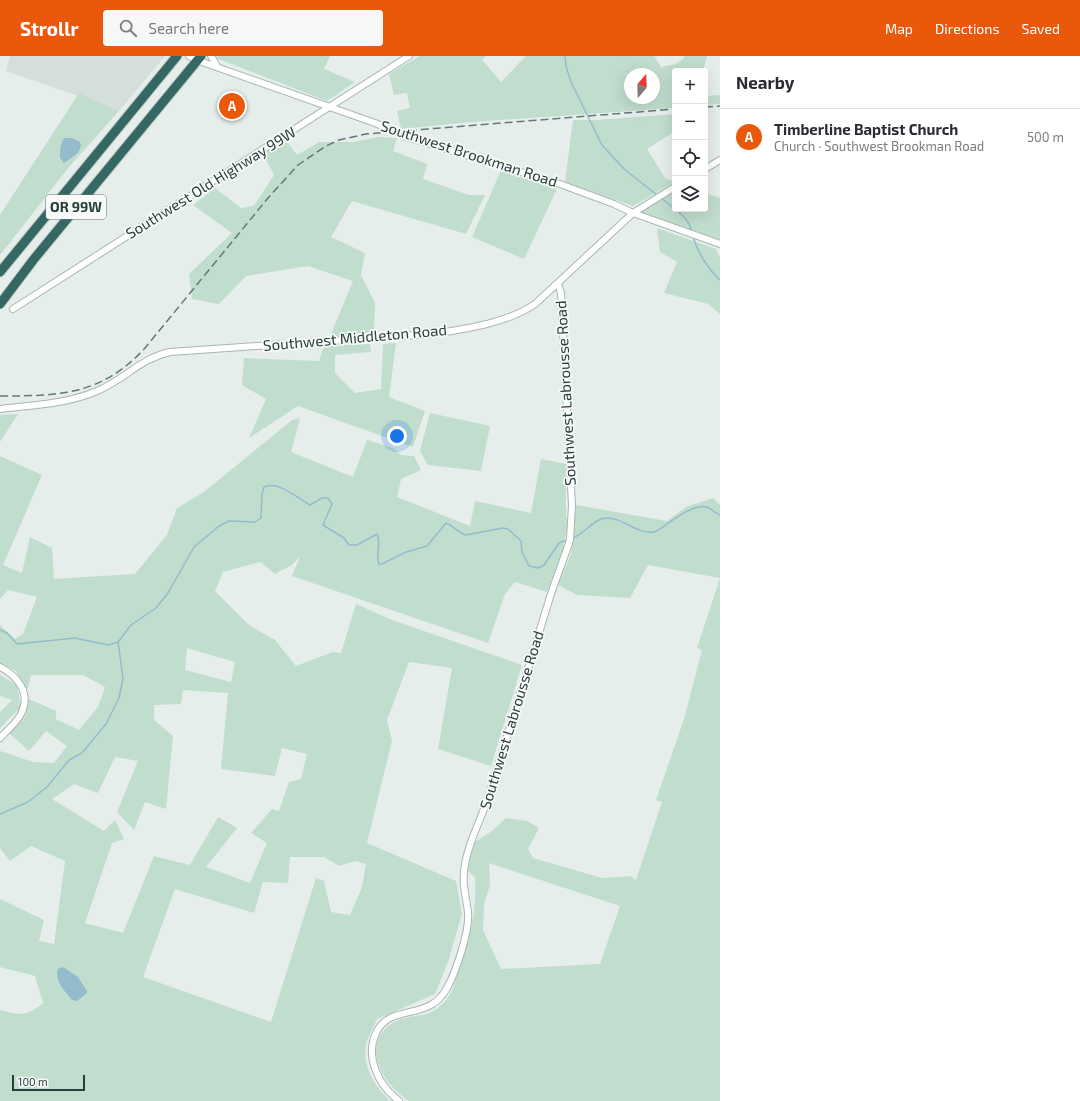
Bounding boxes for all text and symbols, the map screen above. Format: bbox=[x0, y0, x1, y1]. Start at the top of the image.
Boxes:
search box bbox=[103, 10, 383, 46]
text: Strollr bbox=[20, 17, 79, 40]
icon: search bbox=[117, 17, 139, 39]
text: Search here bbox=[149, 19, 229, 37]
text: Map bbox=[885, 20, 913, 37]
text: Directions bbox=[935, 20, 1000, 37]
text: Saved bbox=[1022, 20, 1060, 37]
north arrow bbox=[624, 68, 660, 104]
map controls bbox=[672, 68, 708, 212]
button: + bbox=[672, 68, 708, 104]
text: Nearby bbox=[736, 72, 794, 92]
pin: A bbox=[219, 91, 245, 121]
button: − bbox=[672, 104, 708, 140]
street label: Southwest Brookman Road bbox=[379, 116, 560, 190]
text: Timberline Baptist Church bbox=[774, 120, 958, 138]
street label: Southwest Old Highway 99W bbox=[122, 122, 299, 242]
text: A bbox=[745, 129, 753, 145]
text: 500 m bbox=[1027, 129, 1064, 145]
text: Church · Southwest Brookman Road bbox=[774, 138, 984, 154]
button: locate bbox=[672, 140, 708, 176]
button: layers bbox=[672, 176, 708, 212]
road number: OR 99W bbox=[46, 195, 106, 219]
street label: Southwest Labrousse Road bbox=[551, 300, 579, 486]
street label: Southwest Middleton Road bbox=[262, 320, 448, 354]
your location bbox=[387, 426, 407, 446]
street label: Southwest Labrousse Road bbox=[475, 628, 547, 811]
scale bar bbox=[12, 1073, 85, 1092]
text: 100 m bbox=[18, 1075, 48, 1088]

